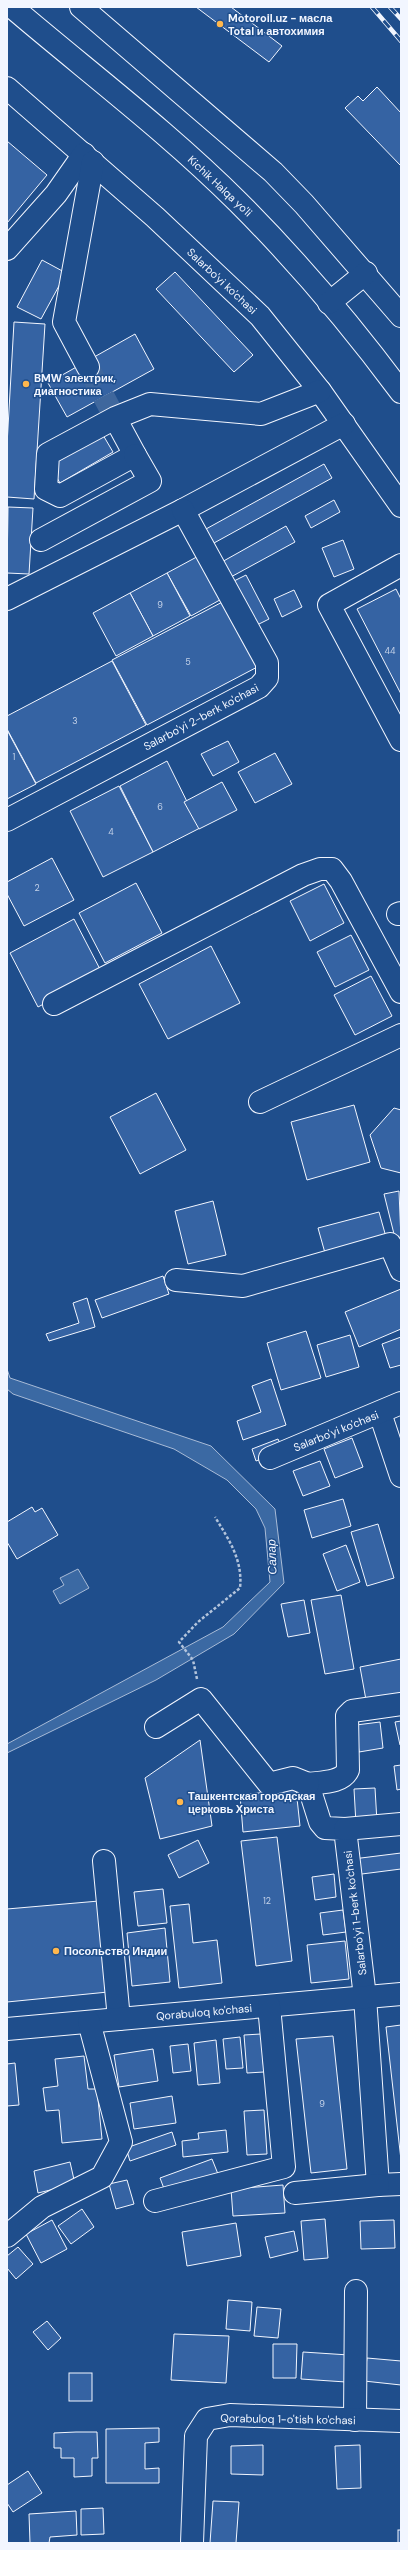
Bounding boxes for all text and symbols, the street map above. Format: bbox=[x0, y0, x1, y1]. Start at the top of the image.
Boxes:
place label: Motoroil.uz - масла Total и автохимия bbox=[228, 11, 333, 38]
marker: Motoroil.uz - масла Total и автохимия bbox=[215, 19, 225, 29]
street label: Kichik Halqa yo'li bbox=[185, 153, 255, 219]
street label: Salarbo'yi ko'chasi bbox=[184, 245, 260, 317]
place label: BMW электрик, диагностика bbox=[34, 371, 116, 398]
marker: BMW электрик, диагностика bbox=[21, 379, 31, 389]
house number: 9 bbox=[157, 599, 163, 611]
house number: 44 bbox=[385, 645, 396, 657]
house number: 5 bbox=[185, 656, 191, 668]
street label: Salarbo'yi 2-berk ko'chasi bbox=[141, 681, 261, 753]
house number: 3 bbox=[72, 715, 78, 727]
house number: 1 bbox=[13, 751, 16, 763]
house number: 6 bbox=[157, 801, 163, 813]
house number: 4 bbox=[108, 826, 114, 838]
house number: 2 bbox=[34, 882, 40, 894]
street label: Salarbo'yi ko'chasi bbox=[291, 1408, 381, 1454]
water label: Салар bbox=[263, 1539, 281, 1575]
place label: Ташкентская городская церковь Христа bbox=[188, 1789, 315, 1816]
marker: Ташкентская городская церковь Христа bbox=[175, 1797, 185, 1807]
street label: Salarbo'yi 1-berk ko'chasi bbox=[340, 1850, 370, 1976]
house number: 12 bbox=[263, 1895, 271, 1907]
place label: Посольство Индии bbox=[64, 1944, 167, 1958]
marker: Посольство Индии bbox=[51, 1946, 61, 1956]
street label: Qorabuloq ko'chasi bbox=[155, 2001, 253, 2023]
house number: 9 bbox=[319, 2098, 325, 2110]
street label: Qorabuloq 1-o'tish ko'chasi bbox=[220, 2411, 356, 2427]

